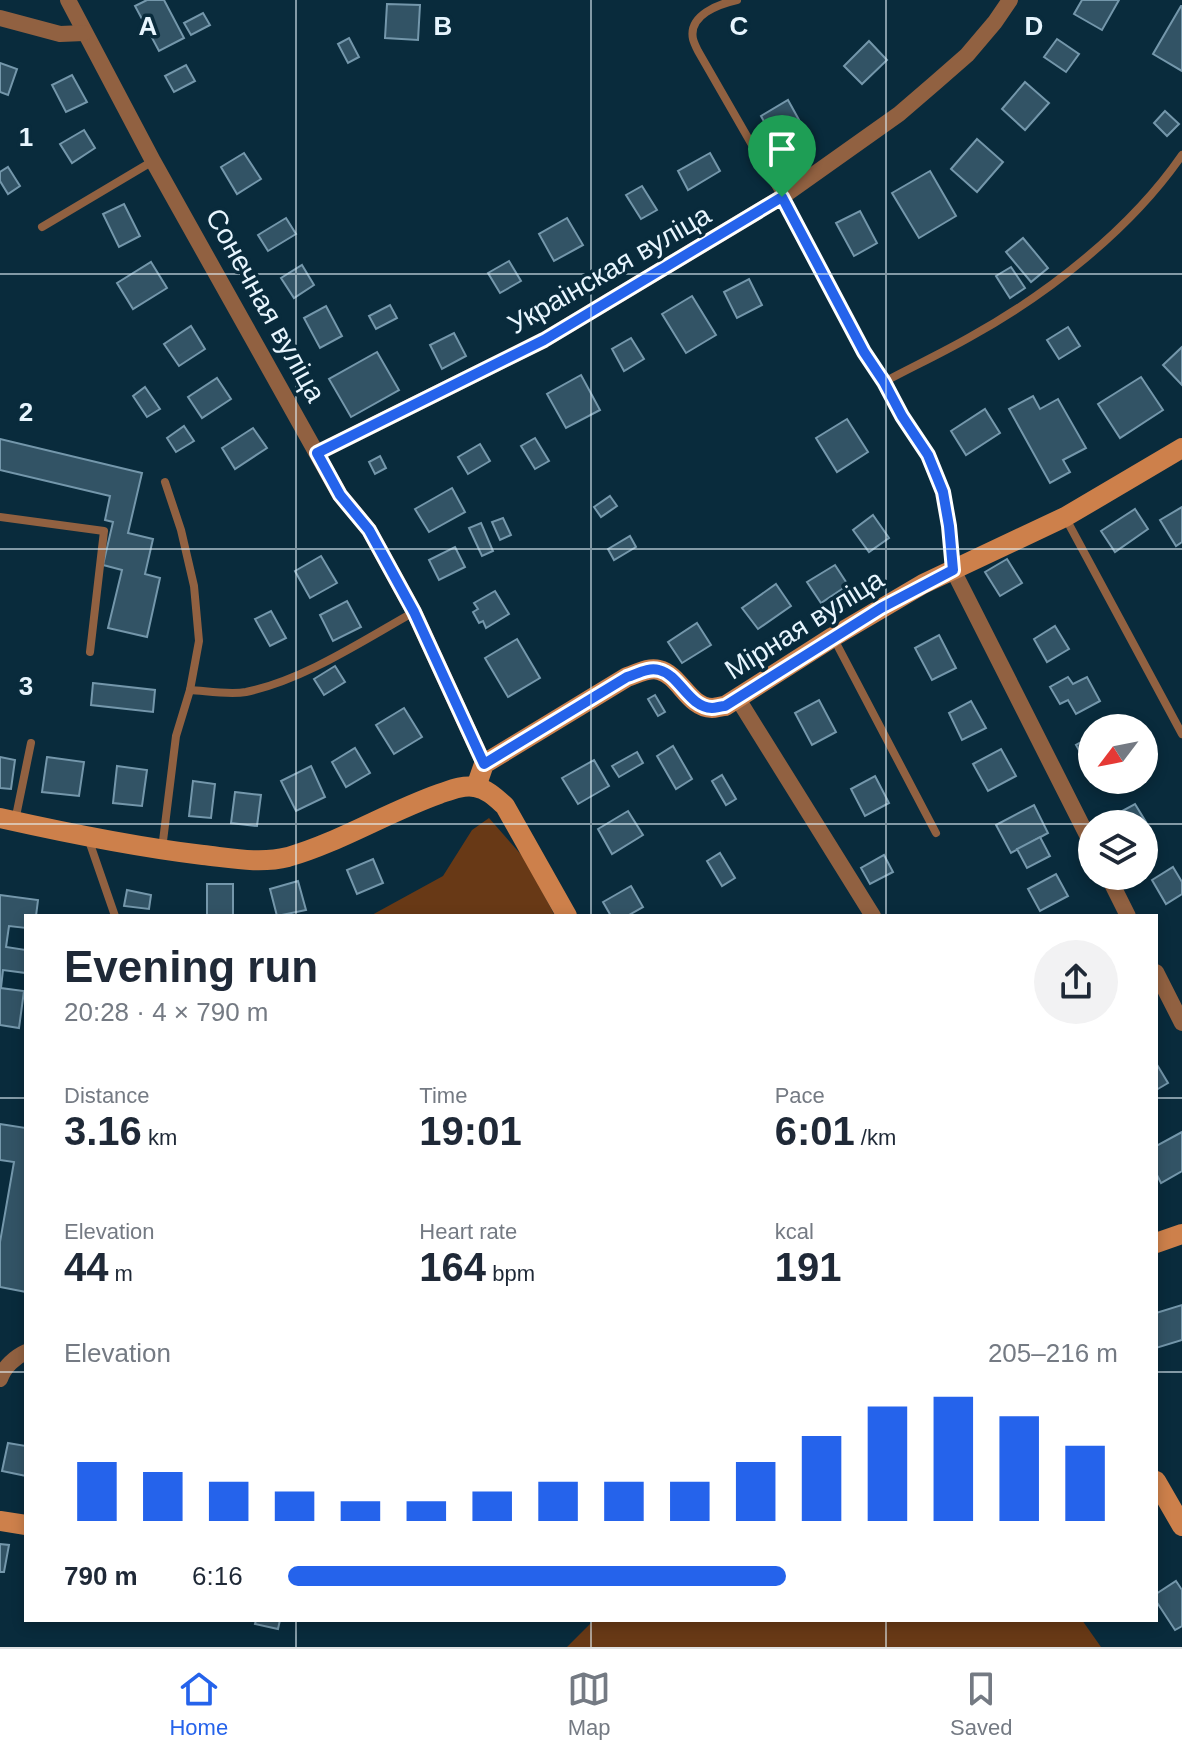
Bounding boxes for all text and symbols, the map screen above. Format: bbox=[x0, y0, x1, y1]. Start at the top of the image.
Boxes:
text: A bbox=[139, 11, 158, 41]
text: B bbox=[434, 11, 452, 41]
text: C bbox=[730, 11, 749, 41]
text: D bbox=[1025, 11, 1043, 41]
pin bbox=[748, 115, 816, 197]
text: 1 bbox=[19, 122, 33, 152]
icon: arrive bbox=[760, 127, 804, 171]
street label: Украінская вуліца bbox=[502, 199, 716, 340]
street label: Сонечная вуліца bbox=[200, 203, 332, 408]
text: 2 bbox=[19, 397, 33, 427]
street label: Мірная вуліца bbox=[719, 563, 890, 686]
text: 3 bbox=[19, 671, 33, 701]
north arrow bbox=[1078, 714, 1158, 794]
map controls bbox=[1078, 714, 1158, 890]
button: layers bbox=[1078, 810, 1158, 890]
button: share bbox=[1034, 940, 1118, 1024]
text: Evening run bbox=[64, 942, 318, 991]
text: 20:28 · 4 × 790 m bbox=[64, 997, 269, 1027]
text: Distance bbox=[64, 1083, 150, 1108]
text: Time bbox=[419, 1083, 467, 1108]
text: Pace bbox=[775, 1083, 825, 1108]
text: 3.16 bbox=[64, 1109, 142, 1153]
text: 19:01 bbox=[419, 1109, 522, 1153]
text: 6:01 bbox=[775, 1109, 855, 1153]
text: km bbox=[142, 1125, 177, 1150]
text: /km bbox=[855, 1125, 896, 1150]
text: Elevation bbox=[64, 1219, 155, 1244]
text: Heart rate bbox=[419, 1219, 517, 1244]
text: kcal bbox=[775, 1219, 814, 1244]
text: 44 bbox=[64, 1245, 109, 1289]
text: 164 bbox=[419, 1245, 486, 1289]
text: 191 bbox=[775, 1245, 841, 1289]
text: m bbox=[109, 1261, 133, 1286]
text: bpm bbox=[486, 1261, 535, 1286]
text: Elevation bbox=[64, 1338, 171, 1368]
text: 205–216 m bbox=[988, 1338, 1118, 1368]
text: 790 m bbox=[64, 1561, 138, 1591]
text: 6:16 bbox=[192, 1561, 243, 1591]
tab: Home bbox=[169, 1667, 228, 1741]
tab: Map bbox=[567, 1667, 611, 1741]
tab: Saved bbox=[950, 1667, 1013, 1741]

